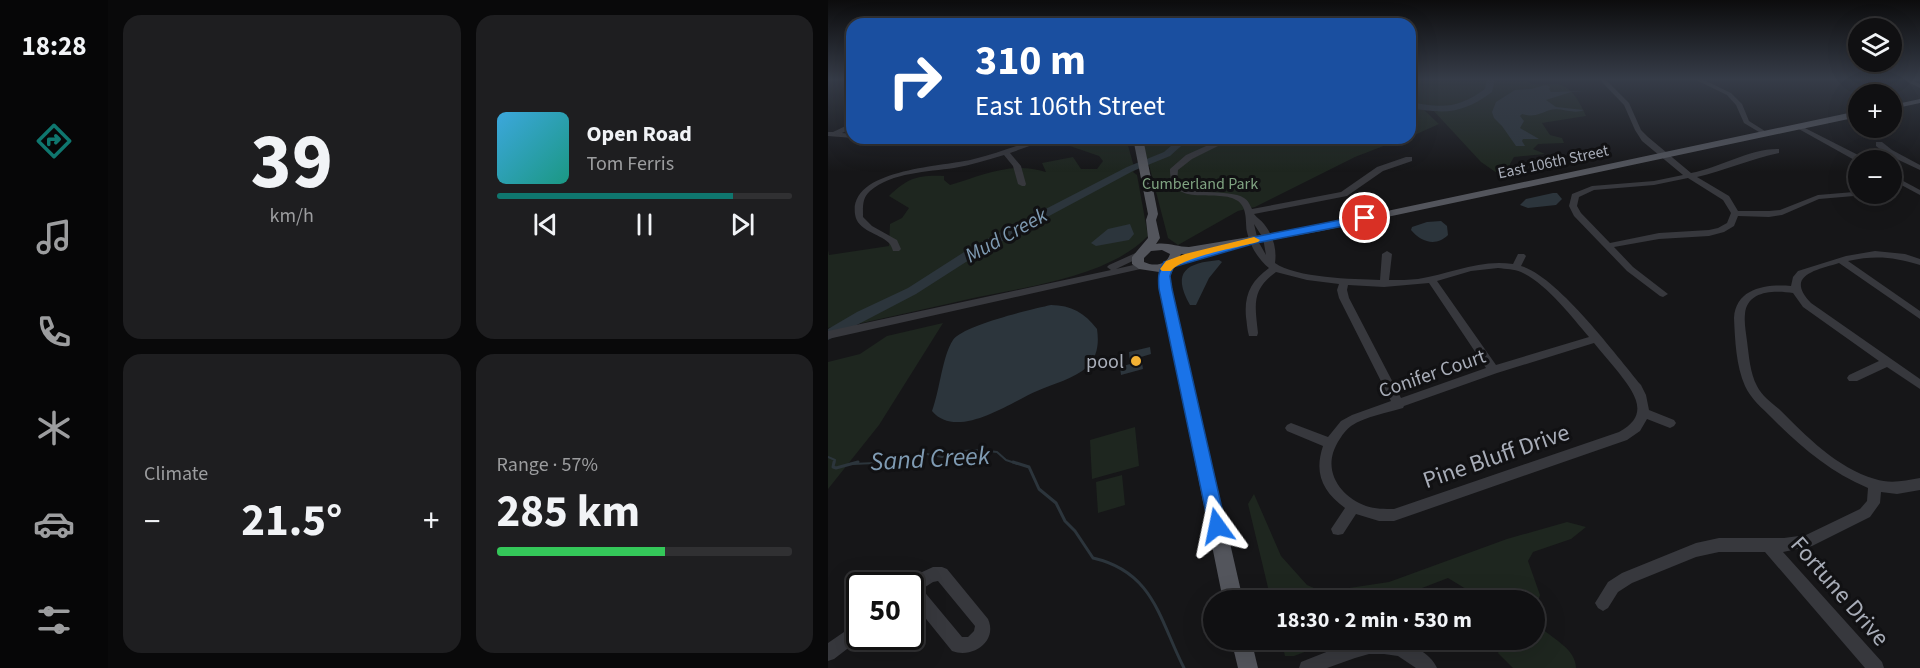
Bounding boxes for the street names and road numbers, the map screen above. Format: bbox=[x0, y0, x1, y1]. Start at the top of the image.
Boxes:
street label: East 106th Street bbox=[1496, 139, 1611, 184]
street label: Conifer Court bbox=[1375, 342, 1490, 405]
street label: Pine Bluff Drive bbox=[1418, 415, 1574, 498]
street label: Fortune Drive bbox=[1782, 529, 1897, 654]

